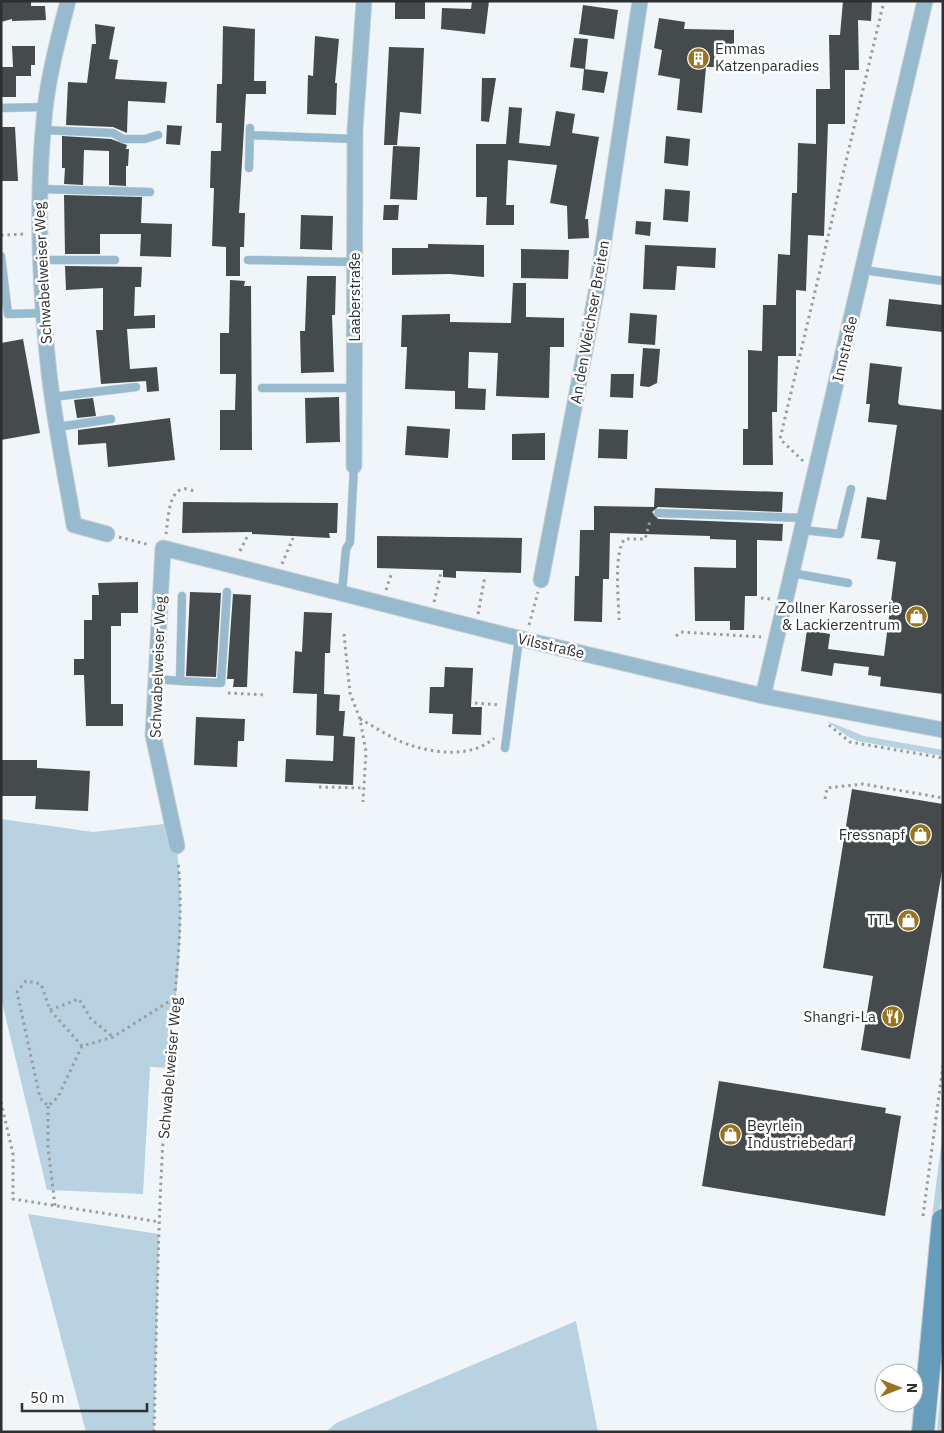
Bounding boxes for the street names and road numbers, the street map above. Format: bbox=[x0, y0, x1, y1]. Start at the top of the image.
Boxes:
street label: Schwabelweiser Weg bbox=[29, 201, 56, 345]
street label: An den Weichser Breiten bbox=[566, 239, 613, 405]
street label: Laaberstraße bbox=[345, 252, 364, 342]
street label: Innstraße bbox=[828, 314, 861, 384]
street label: Schwabelweiser Weg bbox=[146, 595, 169, 738]
street label: Vilsstraße bbox=[516, 629, 586, 662]
street label: Schwabelweiser Weg bbox=[154, 996, 185, 1140]

